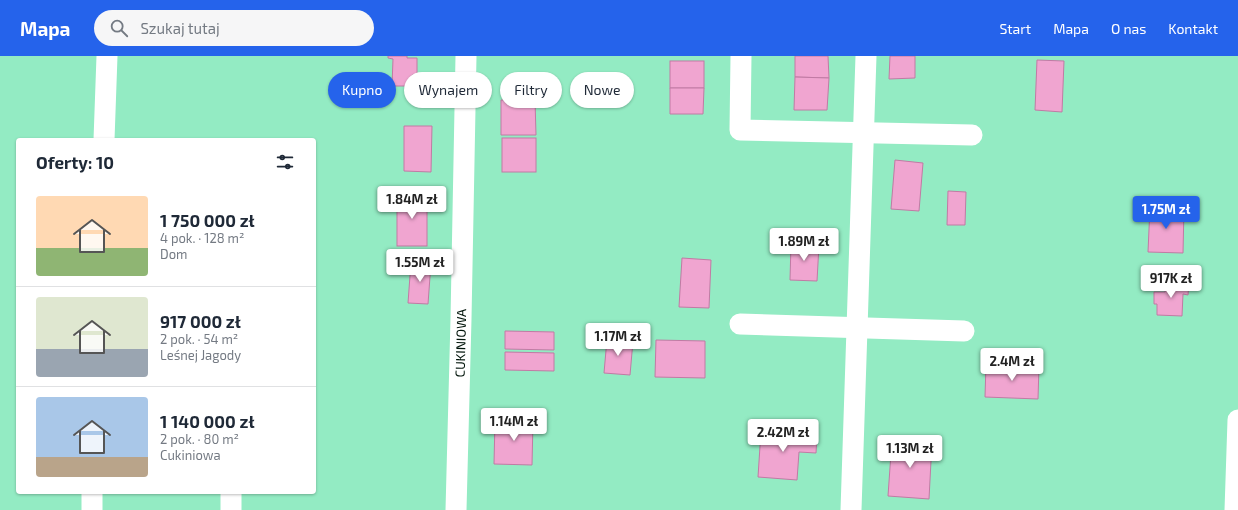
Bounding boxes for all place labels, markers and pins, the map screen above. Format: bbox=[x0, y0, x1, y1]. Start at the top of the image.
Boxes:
pin: 1.84M zł bbox=[371, 186, 453, 220]
pin: 1.75M zł bbox=[1125, 196, 1207, 230]
pin: 1.89M zł bbox=[763, 228, 845, 262]
pin: 1.55M zł bbox=[379, 249, 461, 283]
pin: 917K zł bbox=[1134, 265, 1208, 299]
pin: 1.17M zł bbox=[577, 323, 659, 357]
pin: 2.4M zł bbox=[975, 348, 1049, 382]
pin: 1.14M zł bbox=[473, 408, 555, 442]
pin: 2.42M zł bbox=[742, 419, 824, 453]
pin: 1.13M zł bbox=[869, 435, 951, 469]

